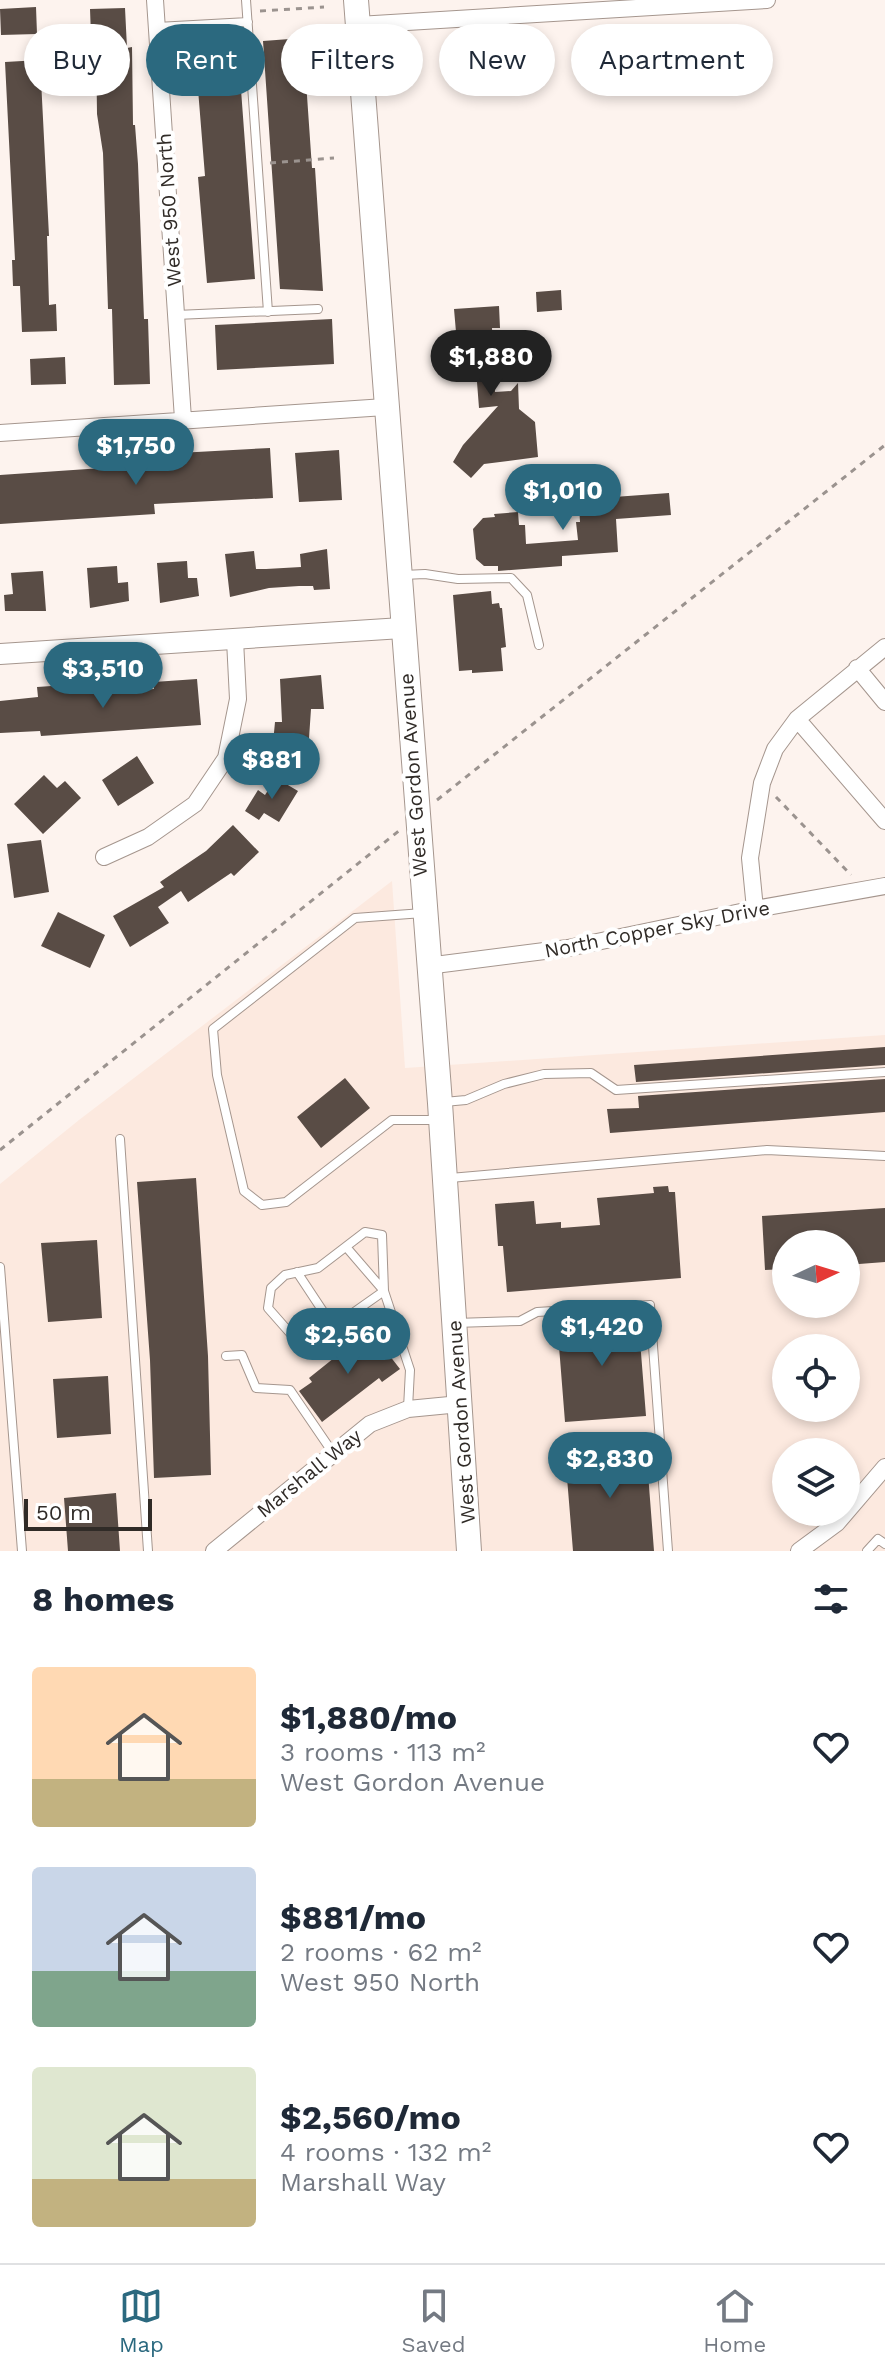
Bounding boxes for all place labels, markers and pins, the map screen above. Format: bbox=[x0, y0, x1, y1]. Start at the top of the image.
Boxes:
pin: $1,880 bbox=[426, 330, 556, 398]
pin: $1,750 bbox=[71, 419, 201, 487]
pin: $1,010 bbox=[498, 464, 628, 532]
pin: $3,510 bbox=[38, 642, 168, 710]
pin: $881 bbox=[225, 733, 319, 801]
pin: $1,420 bbox=[537, 1300, 667, 1368]
pin: $2,560 bbox=[283, 1308, 413, 1376]
pin: $2,830 bbox=[545, 1432, 675, 1500]

